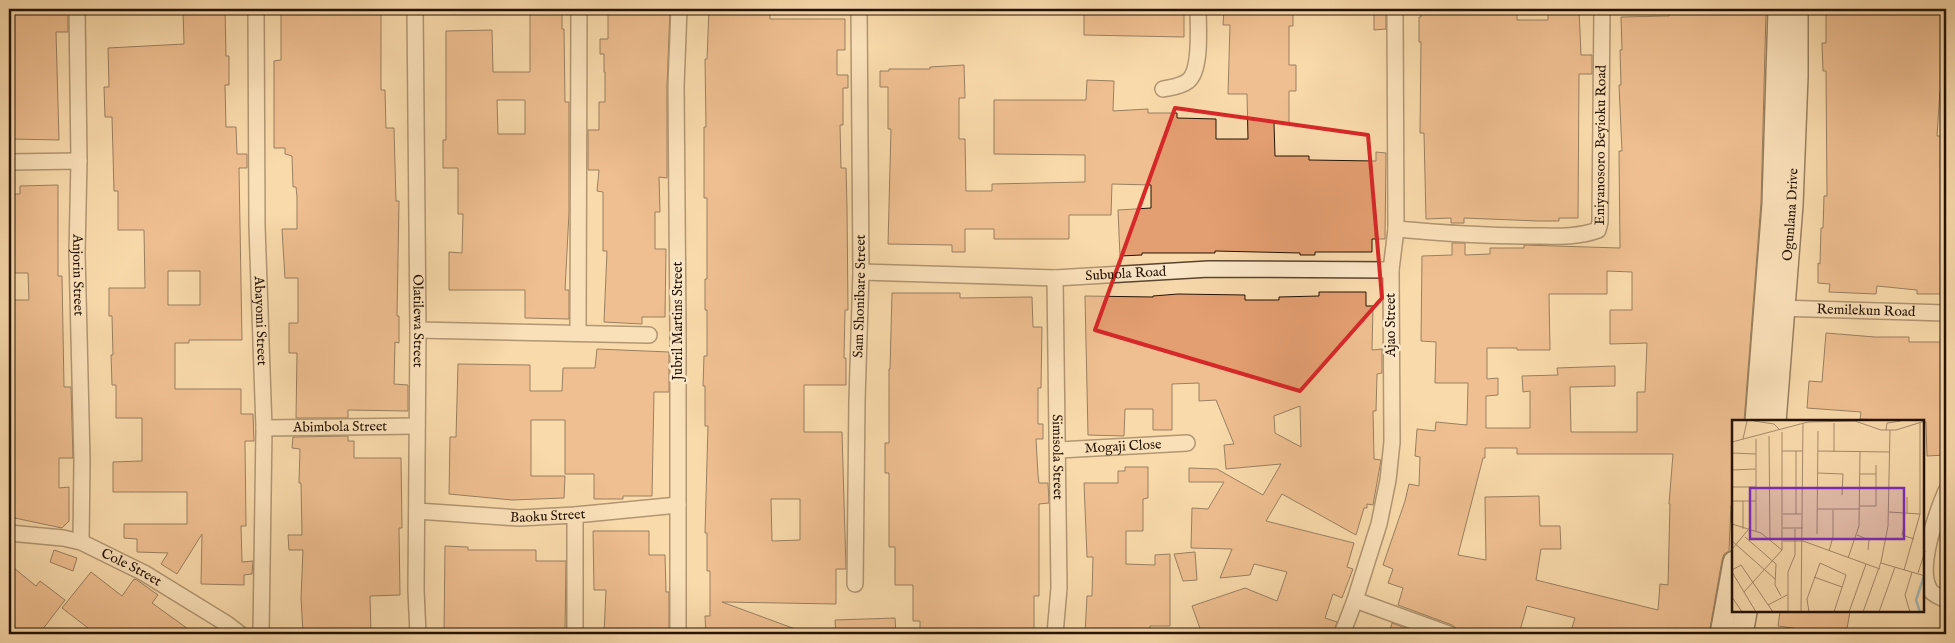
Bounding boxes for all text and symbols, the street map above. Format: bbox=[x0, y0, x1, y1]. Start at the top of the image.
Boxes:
street label: Eniyanosoro Beyioku Road bbox=[1591, 64, 1610, 225]
street label: Ogunlana Drive bbox=[1779, 167, 1802, 262]
street label: Anjorin Street bbox=[68, 233, 88, 316]
street label: Sam Shonibare Street bbox=[849, 234, 870, 358]
street label: Jubril Martins Street bbox=[669, 261, 687, 382]
street label: Subuola Road bbox=[1085, 262, 1167, 285]
street label: Olatilewa Street bbox=[408, 274, 427, 368]
street label: Abayomi Street bbox=[250, 275, 271, 366]
street label: Ajao Street bbox=[1382, 293, 1400, 358]
street label: Remilekun Road bbox=[1816, 300, 1916, 321]
street label: Simisola Street bbox=[1048, 414, 1067, 500]
street label: Abimbola Street bbox=[292, 417, 387, 437]
inset map bbox=[1732, 420, 1925, 613]
street label: Mogaji Close bbox=[1084, 435, 1162, 458]
street label: Baoku Street bbox=[509, 505, 586, 527]
street label: Cole Street bbox=[98, 544, 165, 591]

